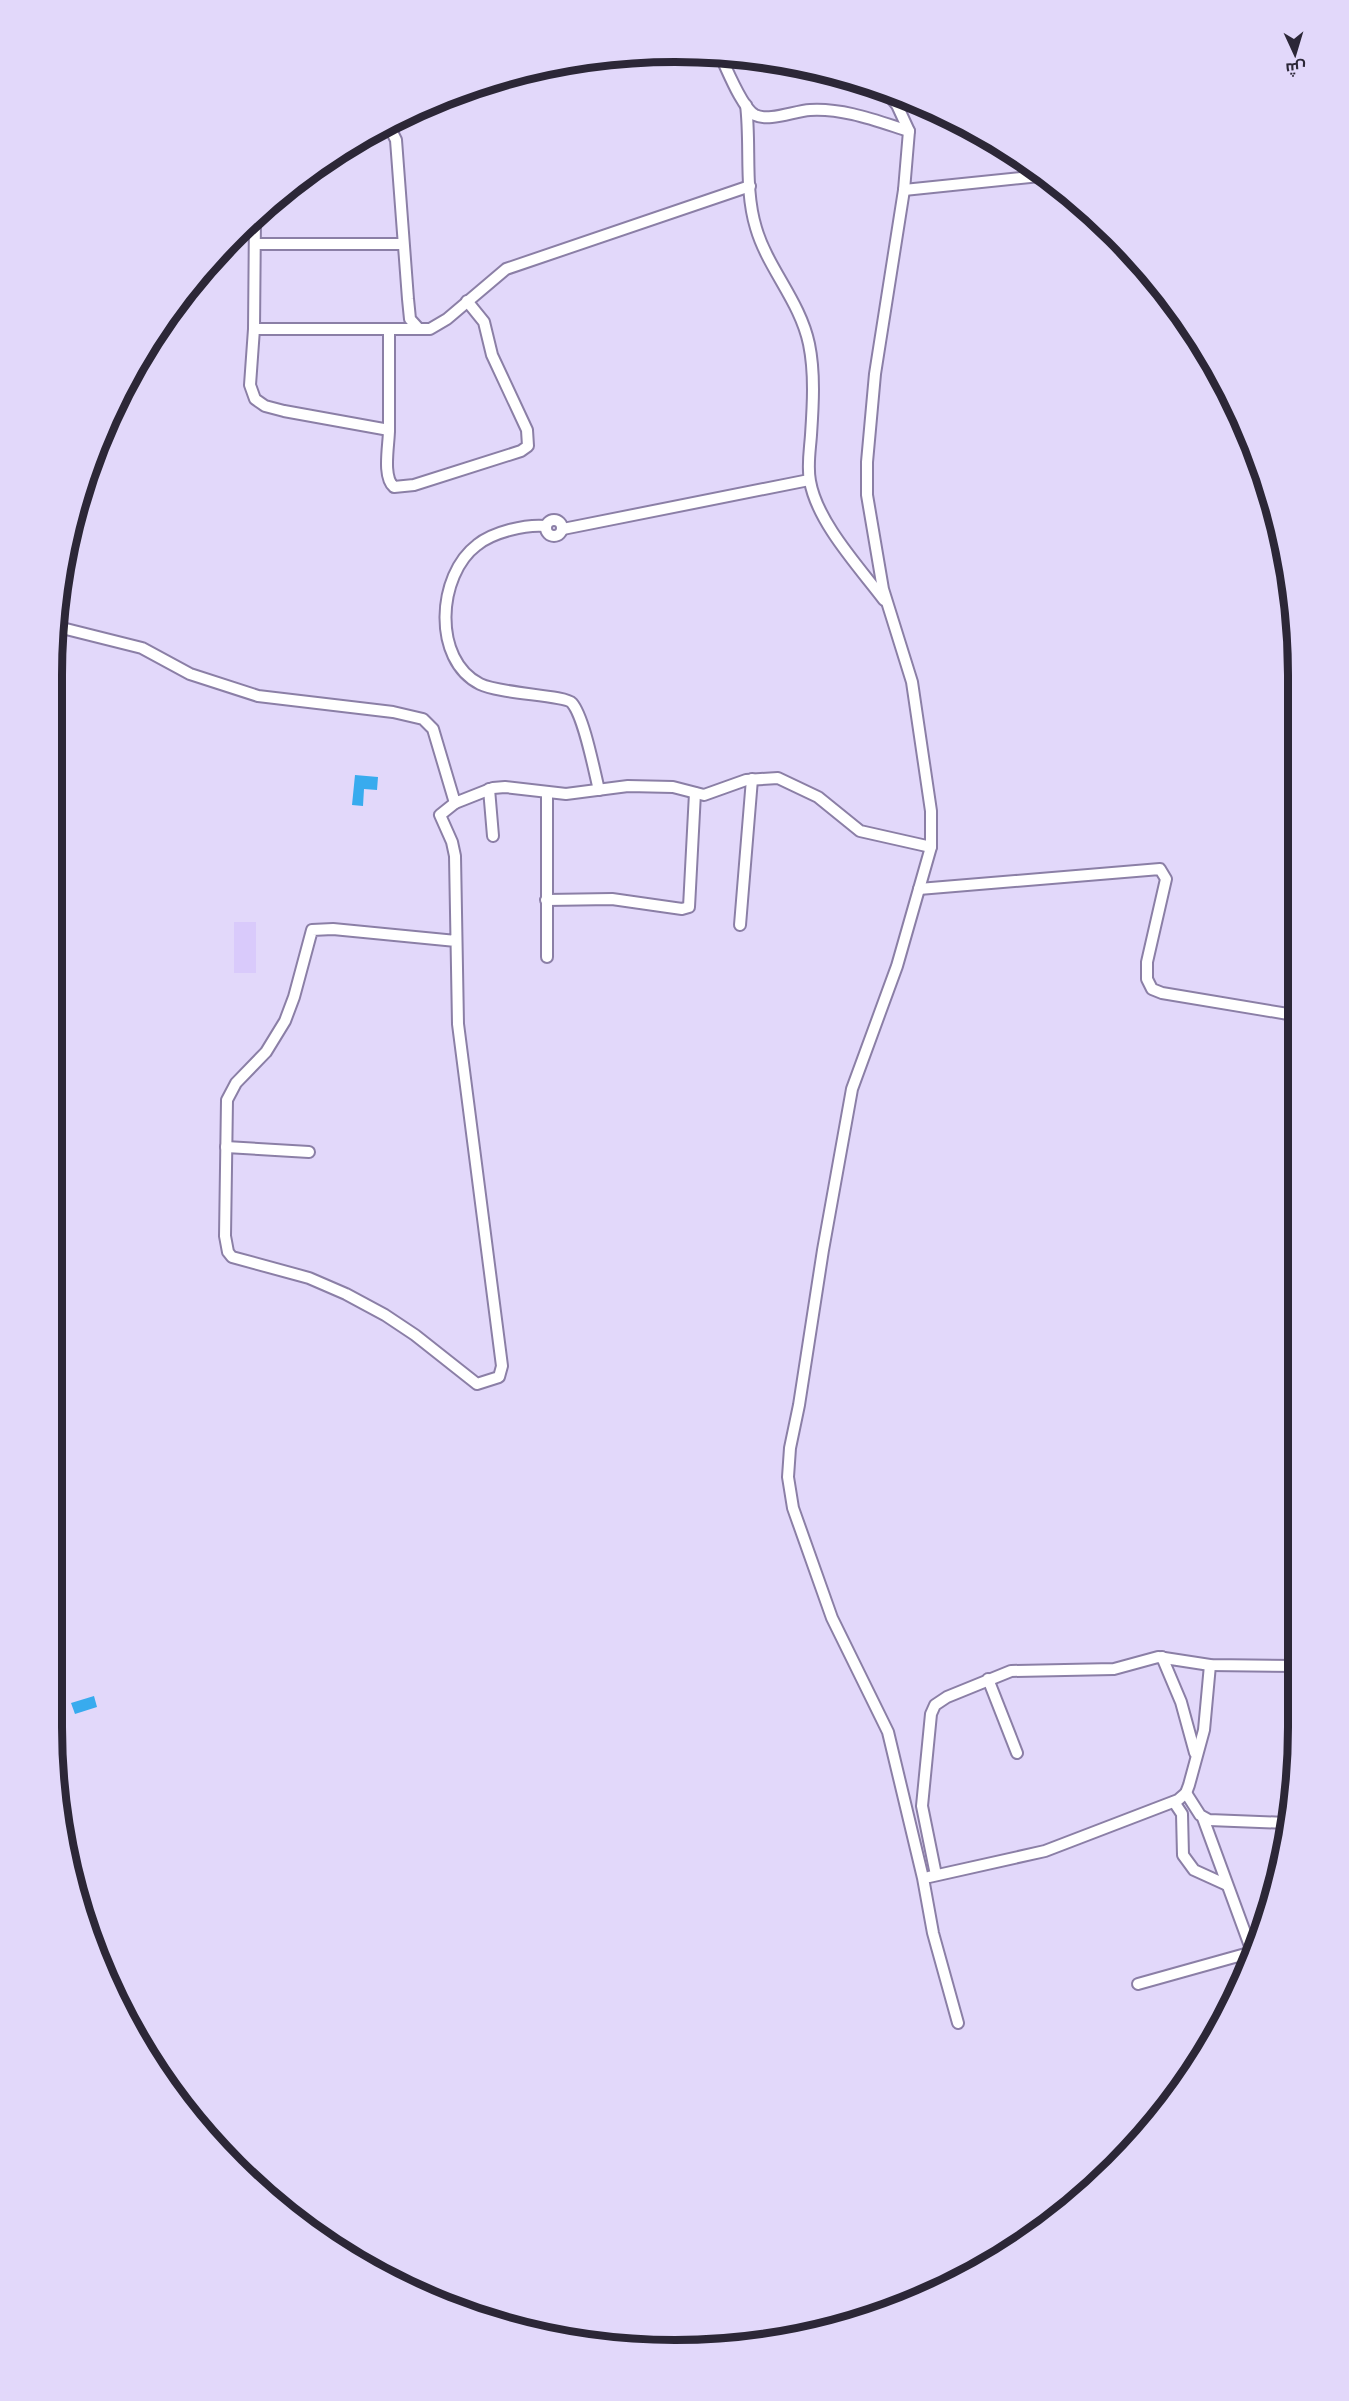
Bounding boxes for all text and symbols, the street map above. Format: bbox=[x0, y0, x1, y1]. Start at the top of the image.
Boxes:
north arrow bbox=[1265, 24, 1325, 84]
text: ش bbox=[1285, 57, 1307, 81]

